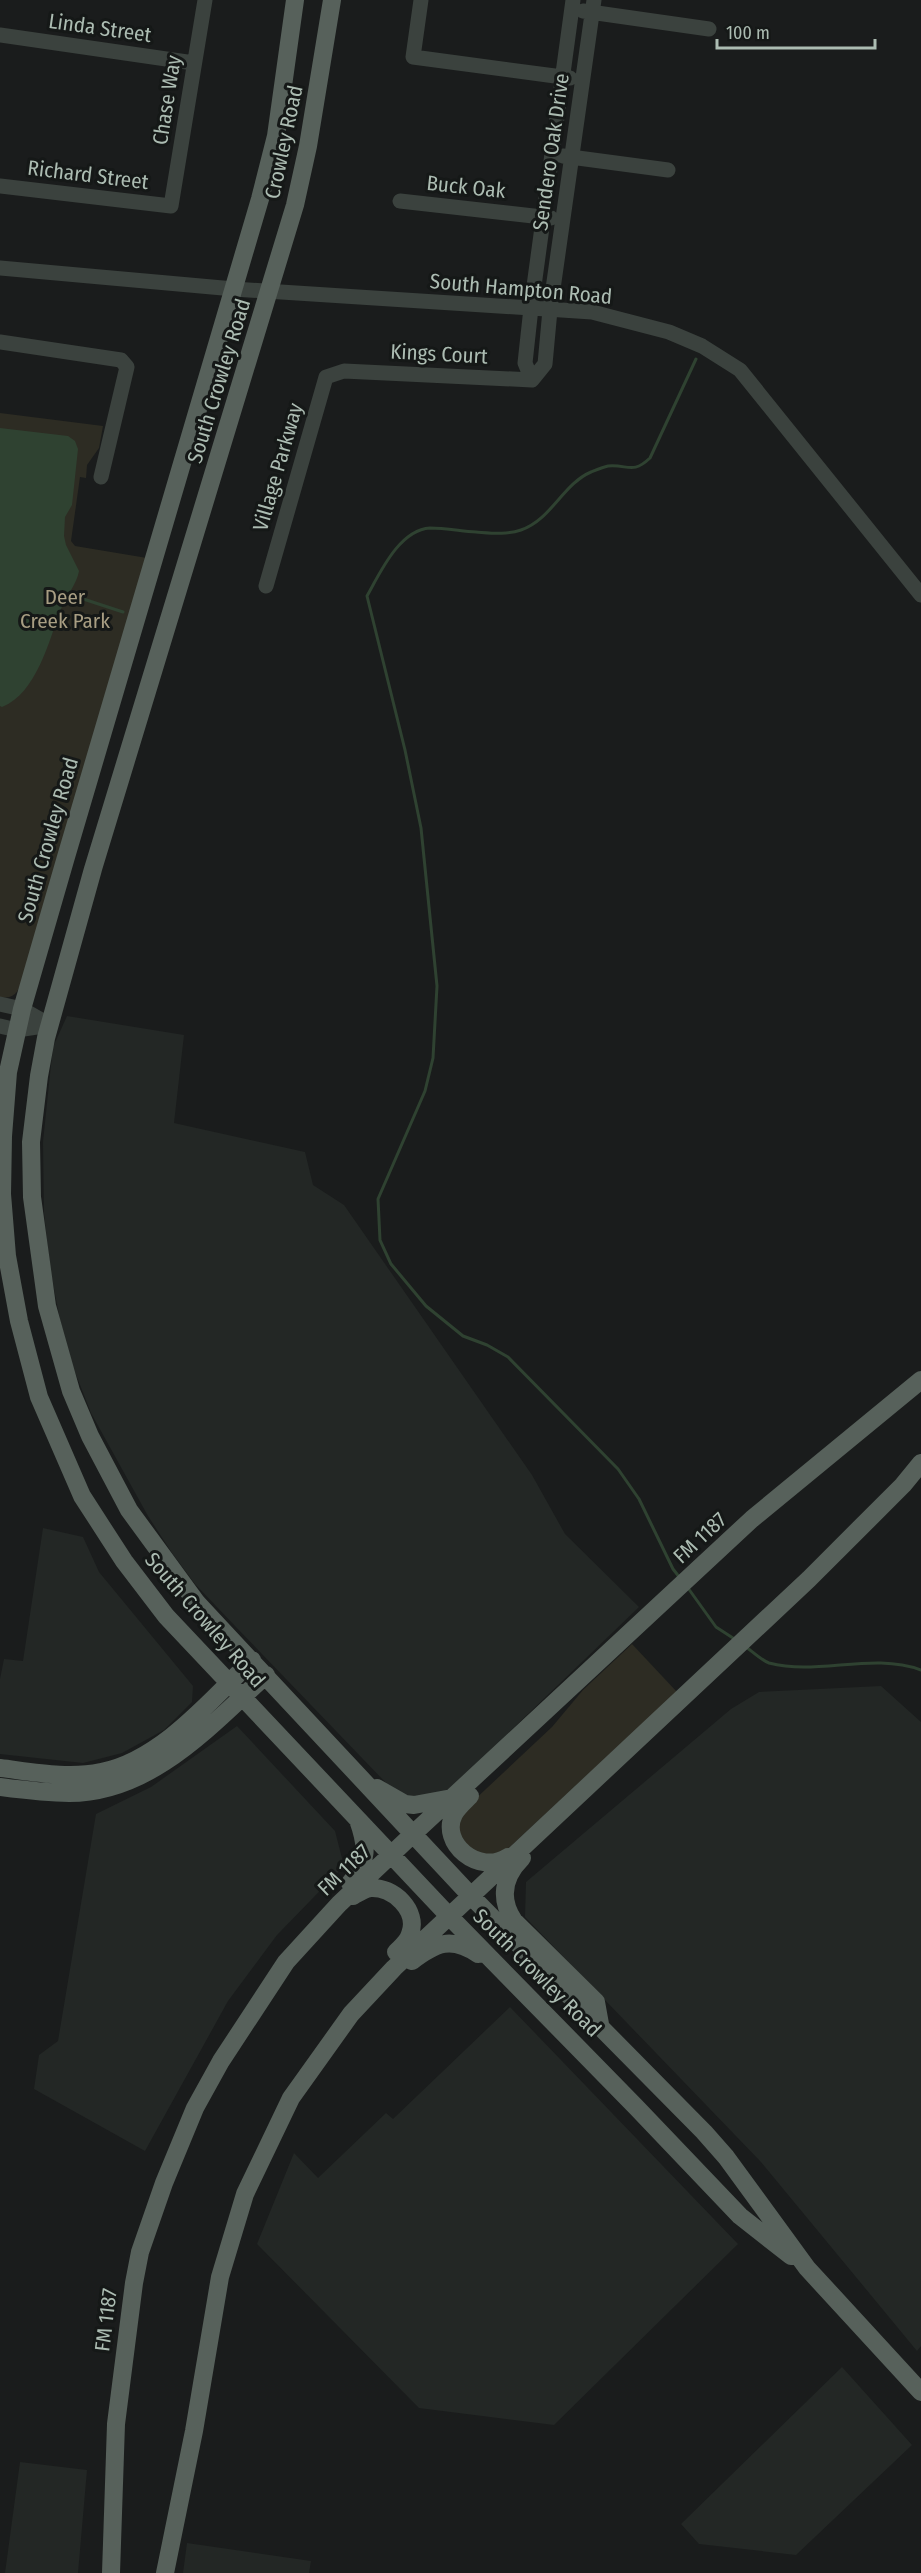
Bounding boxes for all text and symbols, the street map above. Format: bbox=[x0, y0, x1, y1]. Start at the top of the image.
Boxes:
street label: Linda Street bbox=[47, 8, 153, 48]
scale bar bbox=[717, 12, 874, 50]
text: 100 m bbox=[726, 22, 770, 44]
street label: Chase Way bbox=[147, 53, 187, 147]
street label: Sendero Oak Drive bbox=[527, 72, 575, 232]
street label: Crowley Road bbox=[259, 83, 309, 201]
street label: Richard Street bbox=[26, 155, 150, 195]
street label: Buck Oak bbox=[425, 170, 507, 204]
street label: South Hampton Road bbox=[429, 268, 613, 310]
street label: South Crowley Road bbox=[182, 296, 256, 466]
street label: Kings Court bbox=[390, 338, 489, 370]
street label: Village Parkway bbox=[247, 399, 309, 534]
park label: Deer Creek Park bbox=[20, 584, 110, 634]
street label: South Crowley Road bbox=[12, 754, 84, 926]
street label: FM 1187 bbox=[668, 1507, 732, 1569]
street label: South Crowley Road bbox=[139, 1547, 271, 1693]
street label: FM 1187 bbox=[312, 1839, 376, 1901]
street label: South Crowley Road bbox=[467, 1903, 607, 2043]
street label: FM 1187 bbox=[89, 2287, 123, 2353]

